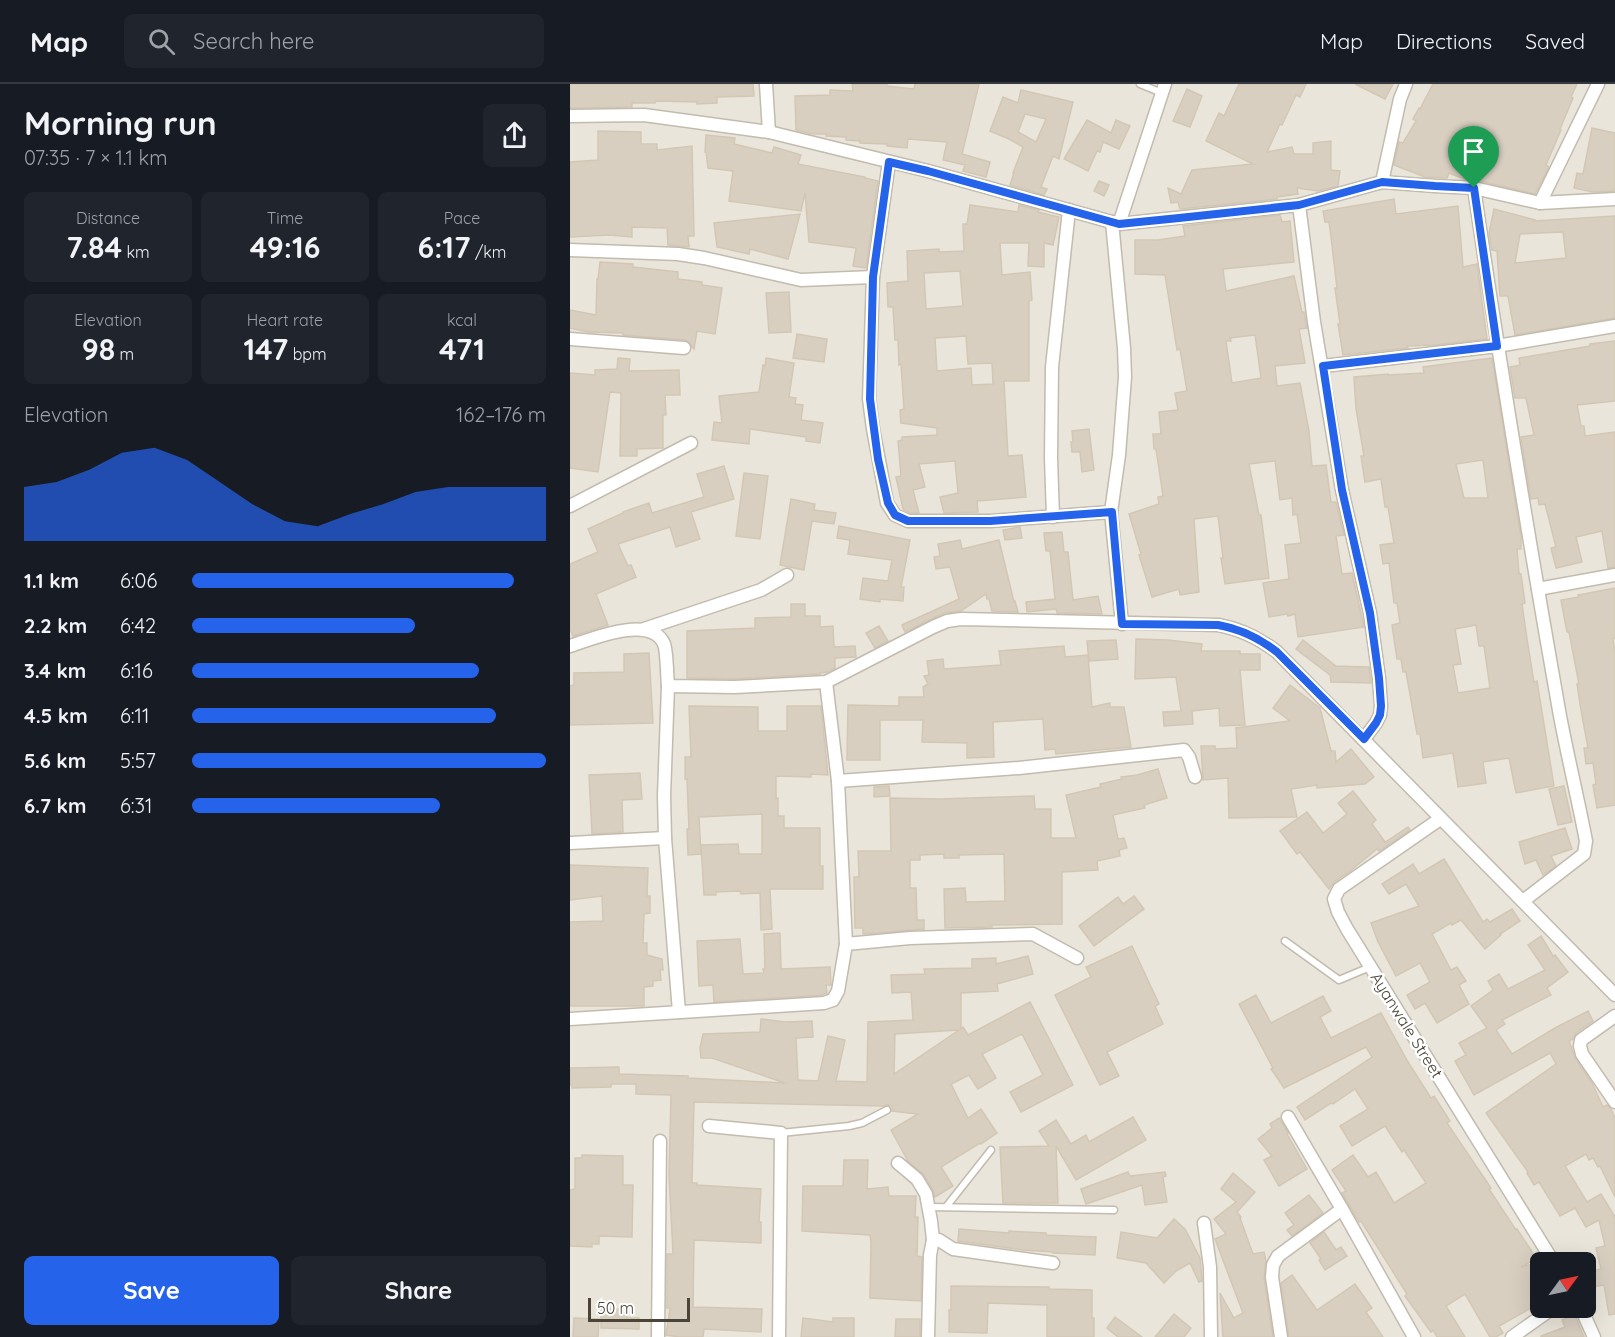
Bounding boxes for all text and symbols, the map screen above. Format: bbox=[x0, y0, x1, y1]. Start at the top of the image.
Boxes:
search box bbox=[124, 14, 544, 68]
text: Map bbox=[30, 24, 88, 59]
icon: search bbox=[145, 25, 178, 58]
text: Search here bbox=[193, 27, 315, 55]
text: Map bbox=[1320, 28, 1363, 54]
text: Directions bbox=[1396, 28, 1492, 54]
text: Saved bbox=[1525, 28, 1585, 54]
text: Morning run bbox=[24, 102, 217, 143]
button: share bbox=[483, 104, 546, 167]
pin bbox=[1448, 126, 1499, 188]
icon: arrive bbox=[1457, 135, 1490, 168]
text: 07:35 · 7 × 1.1 km bbox=[24, 145, 167, 170]
text: Distance bbox=[76, 208, 140, 228]
text: Time bbox=[267, 208, 303, 228]
text: Pace bbox=[444, 208, 480, 228]
text: 7.84 bbox=[66, 228, 122, 266]
text: 49:16 bbox=[250, 228, 320, 266]
text: 6:17 bbox=[418, 228, 471, 266]
text: km bbox=[122, 242, 150, 262]
text: /km bbox=[471, 242, 506, 262]
text: Elevation bbox=[74, 310, 142, 330]
text: Heart rate bbox=[247, 310, 323, 330]
text: kcal bbox=[447, 310, 477, 330]
text: 98 bbox=[82, 330, 115, 368]
text: 147 bbox=[243, 330, 288, 368]
text: 471 bbox=[439, 330, 485, 368]
text: m bbox=[115, 344, 134, 364]
text: bpm bbox=[288, 344, 327, 364]
text: Elevation bbox=[24, 402, 108, 427]
text: 162–176 m bbox=[456, 402, 546, 427]
text: 1.1 km bbox=[24, 568, 79, 593]
text: 6:06 bbox=[120, 568, 157, 593]
text: 2.2 km bbox=[24, 613, 87, 638]
text: 6:42 bbox=[120, 613, 156, 638]
text: 3.4 km bbox=[24, 658, 86, 683]
text: 6:16 bbox=[120, 658, 153, 683]
text: 4.5 km bbox=[24, 703, 88, 728]
text: 6:11 bbox=[120, 703, 149, 728]
text: 5.6 km bbox=[24, 748, 86, 773]
text: 5:57 bbox=[120, 748, 156, 773]
text: 6.7 km bbox=[24, 793, 86, 818]
text: 6:31 bbox=[120, 793, 152, 818]
street label: Ayanwale Street bbox=[1367, 969, 1447, 1081]
north arrow bbox=[1530, 1252, 1596, 1318]
map controls bbox=[1530, 1252, 1596, 1318]
button: Save bbox=[24, 1256, 279, 1325]
button: Share bbox=[291, 1256, 546, 1325]
scale bar bbox=[588, 1295, 690, 1322]
text: 50 m bbox=[597, 1298, 634, 1318]

